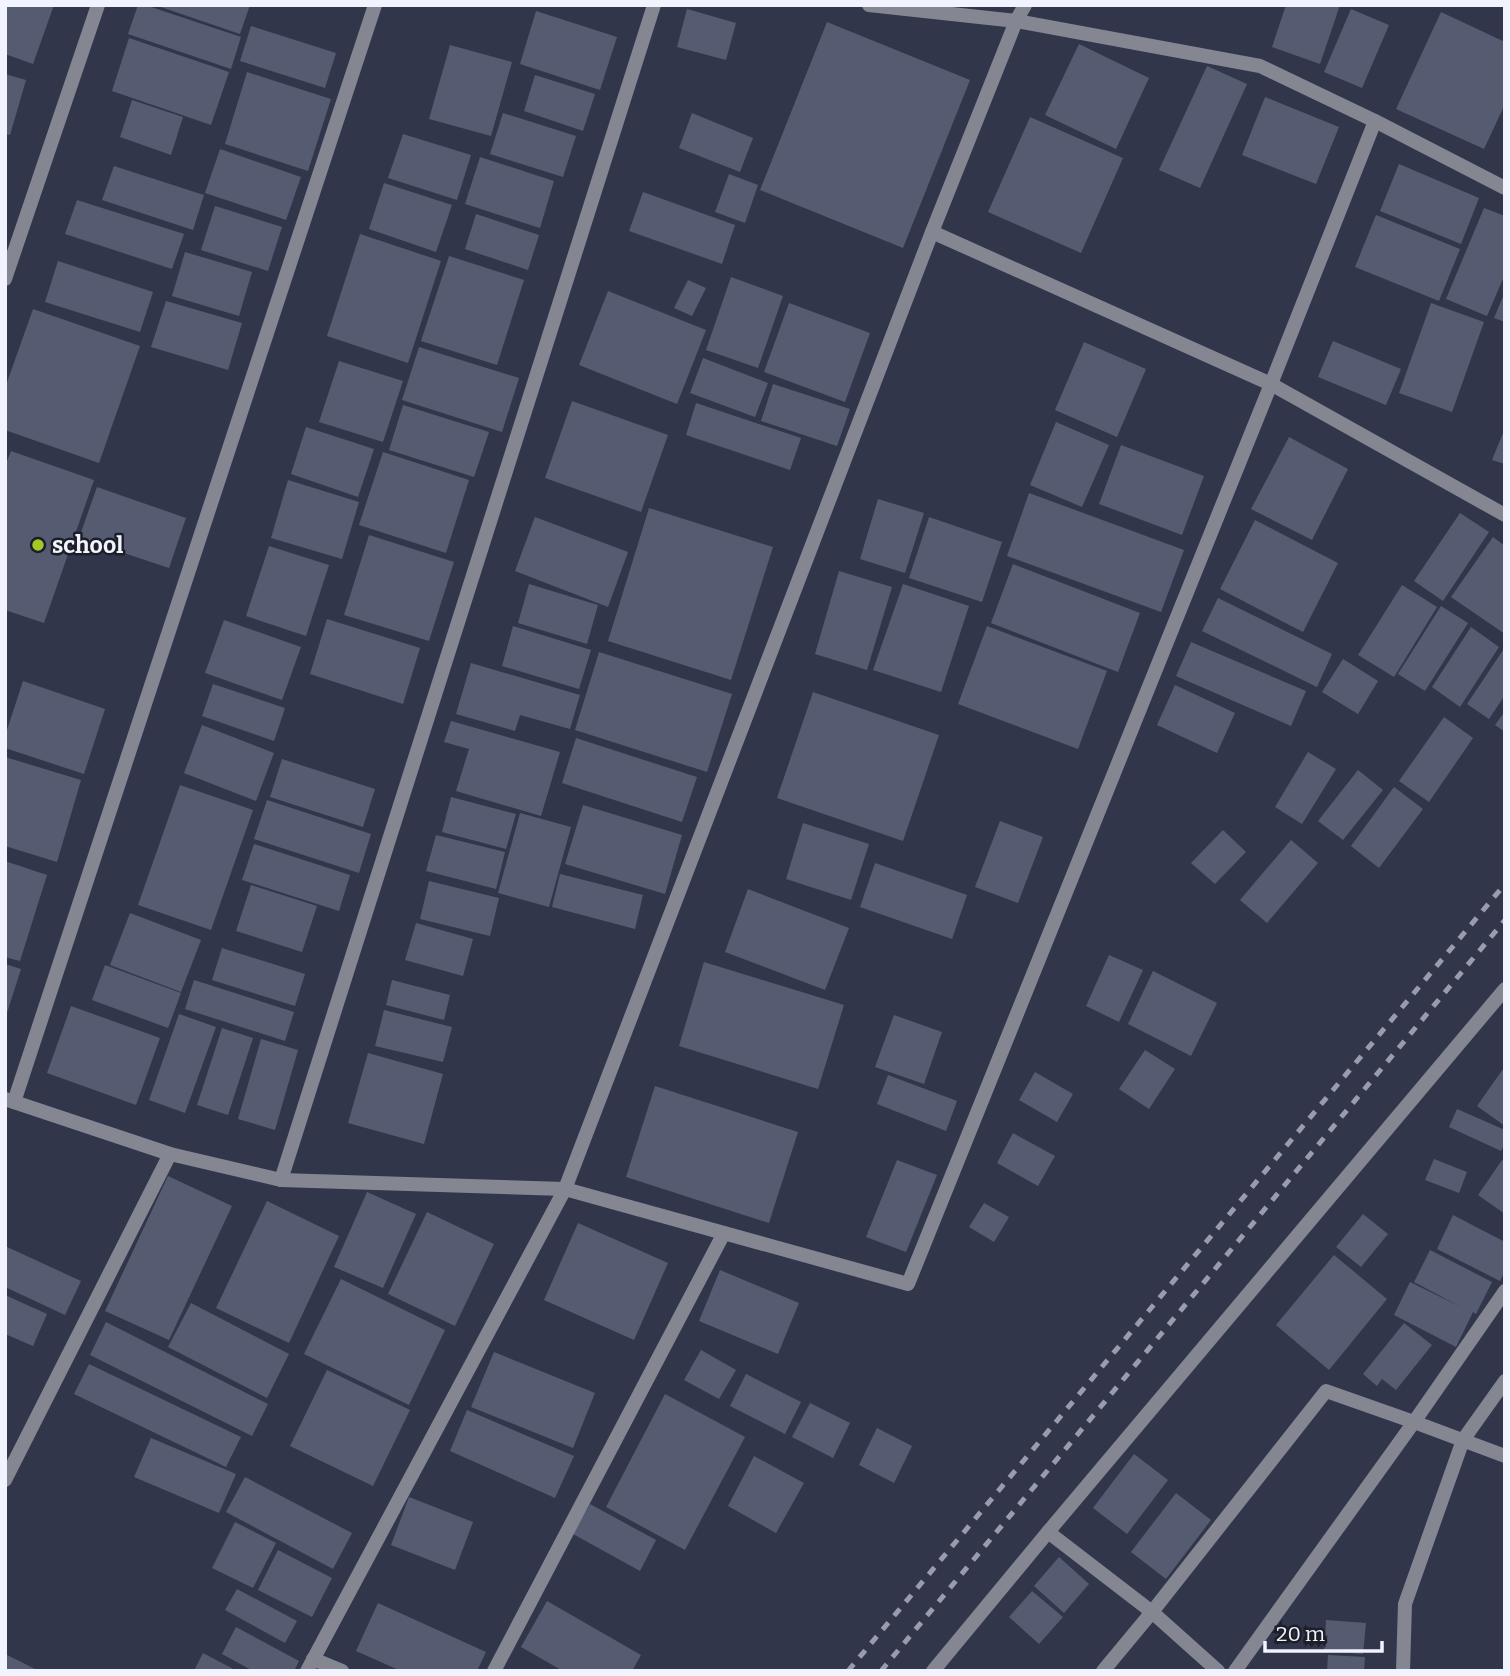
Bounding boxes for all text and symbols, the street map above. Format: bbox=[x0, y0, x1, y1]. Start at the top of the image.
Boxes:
place label: school bbox=[52, 531, 123, 559]
marker: school bbox=[30, 537, 46, 553]
scale bar bbox=[1265, 1610, 1382, 1654]
text: 20 m bbox=[1276, 1621, 1325, 1647]

